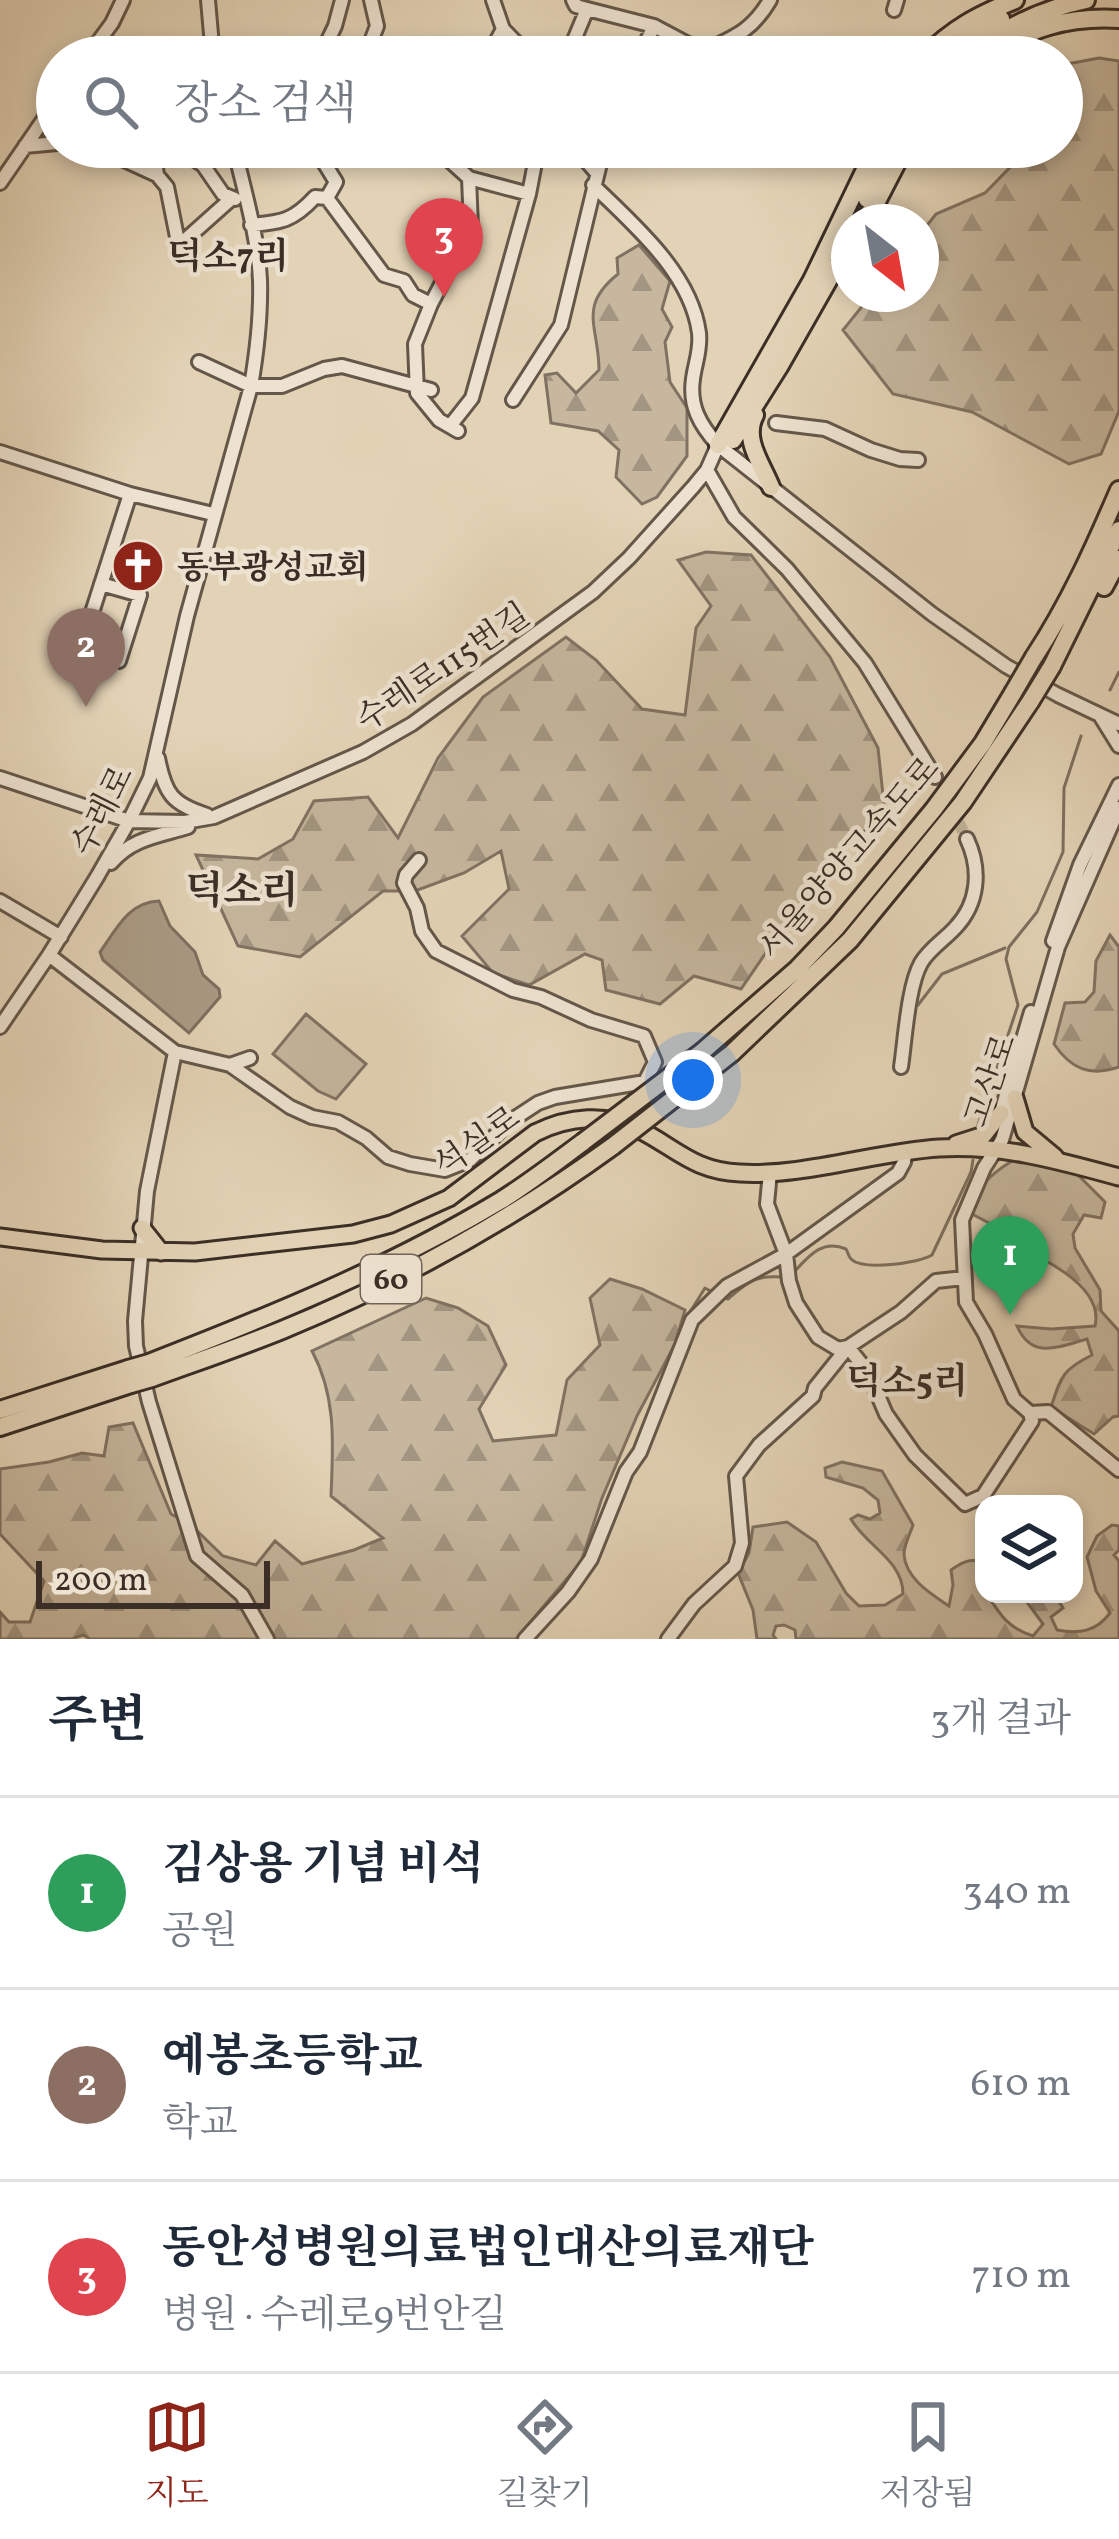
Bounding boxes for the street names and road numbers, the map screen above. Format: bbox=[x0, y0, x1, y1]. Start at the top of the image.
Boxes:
street label: 수레로115번길 bbox=[348, 594, 540, 745]
street label: 서울양양고속도로 bbox=[750, 748, 952, 971]
street label: 수레로 bbox=[62, 759, 147, 865]
street label: 고산로 bbox=[955, 1028, 1030, 1134]
street label: 석실로 bbox=[426, 1097, 531, 1190]
road number: 60 bbox=[361, 1255, 421, 1303]

